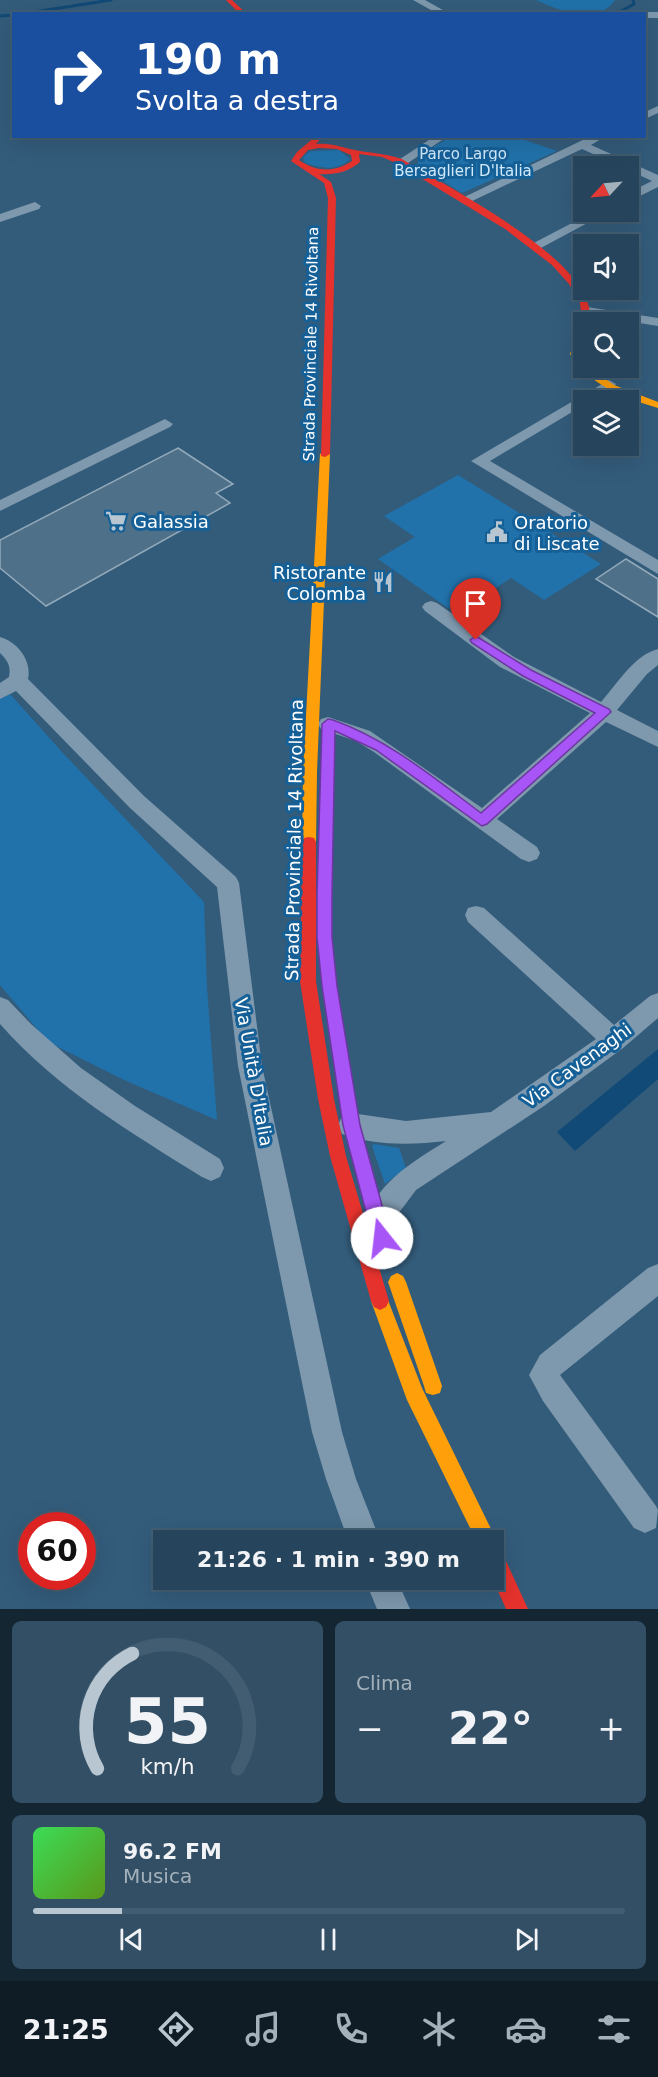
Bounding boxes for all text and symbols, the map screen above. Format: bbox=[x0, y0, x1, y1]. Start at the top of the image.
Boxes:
text: 190 m bbox=[135, 35, 281, 84]
icon: right bbox=[36, 36, 114, 114]
text: Svolta a destra bbox=[135, 85, 339, 116]
park label: Parco Largo Bersaglieri D'Italia bbox=[394, 145, 532, 180]
north arrow bbox=[573, 156, 639, 222]
map controls bbox=[573, 156, 639, 456]
street label: Strada Provinciale 14 Rivoltana bbox=[300, 226, 322, 462]
button: sound bbox=[573, 234, 639, 300]
button: search bbox=[573, 312, 639, 378]
button: layers bbox=[573, 390, 639, 456]
supermarket icon: Galassia bbox=[104, 509, 128, 533]
place label: Galassia bbox=[133, 511, 209, 532]
place label: Oratorio di Liscate bbox=[514, 512, 600, 554]
public building icon: Oratorio di Liscate bbox=[485, 520, 509, 544]
place label: Ristorante Colomba bbox=[273, 562, 366, 604]
restaurant icon: Ristorante Colomba bbox=[371, 570, 395, 594]
pin bbox=[450, 578, 501, 640]
icon: arrive bbox=[459, 587, 492, 620]
street label: Strada Provinciale 14 Rivoltana bbox=[281, 699, 307, 981]
street label: Via Unità D'Italia bbox=[231, 996, 277, 1148]
street label: Via Cavenaghi bbox=[519, 1019, 635, 1111]
position arrow bbox=[350, 1206, 414, 1270]
speed limit sign: 60 bbox=[18, 1512, 96, 1590]
text: 21:26 · 1 min · 390 m bbox=[197, 1547, 460, 1572]
text: Clima bbox=[356, 1671, 413, 1695]
text: 55 bbox=[124, 1685, 211, 1758]
text: 22° bbox=[448, 1702, 533, 1755]
text: − bbox=[356, 1709, 384, 1748]
text: + bbox=[597, 1709, 625, 1748]
text: km/h bbox=[140, 1754, 195, 1779]
text: 96.2 FM bbox=[123, 1839, 222, 1864]
text: Musica bbox=[123, 1864, 192, 1888]
icon: previous bbox=[115, 1923, 148, 1956]
icon: pause bbox=[312, 1923, 345, 1956]
icon: next bbox=[510, 1923, 543, 1956]
icon: directions bbox=[155, 2008, 197, 2050]
icon: music bbox=[242, 2008, 284, 2050]
icon: phone bbox=[330, 2008, 372, 2050]
icon: climate bbox=[418, 2008, 460, 2050]
icon: car bbox=[505, 2008, 547, 2050]
icon: filters bbox=[593, 2008, 635, 2050]
text: 21:25 bbox=[23, 2014, 109, 2045]

